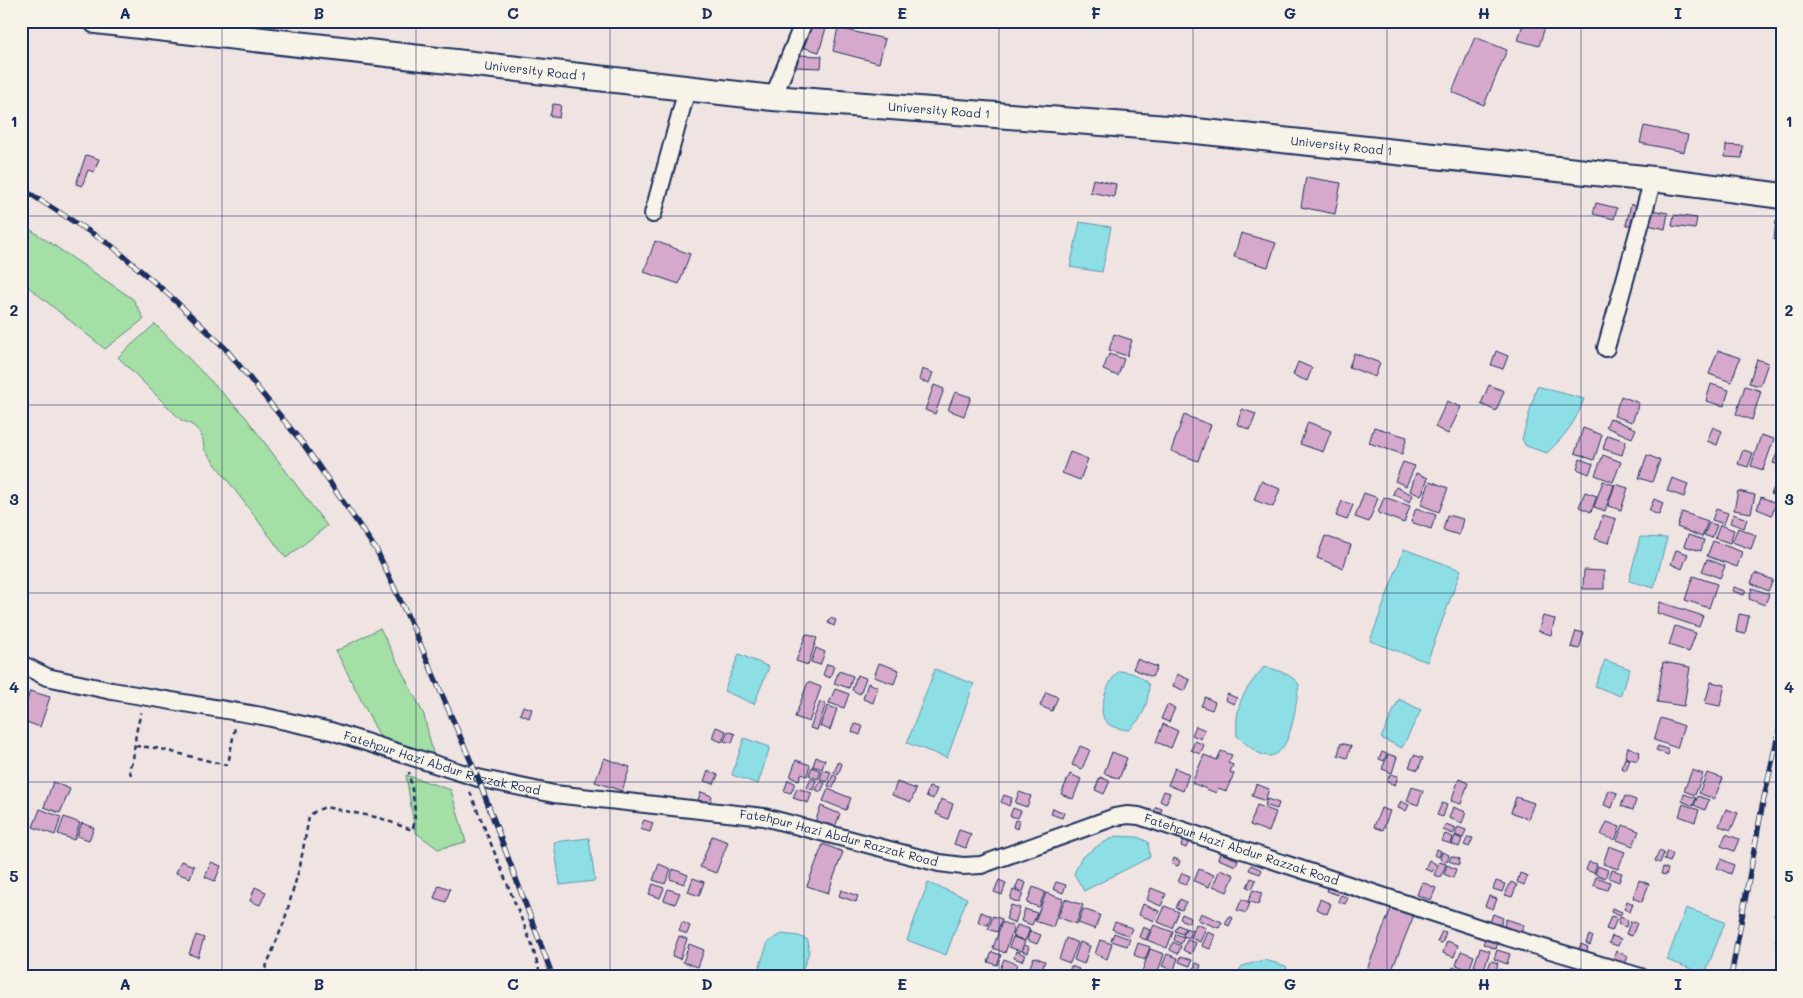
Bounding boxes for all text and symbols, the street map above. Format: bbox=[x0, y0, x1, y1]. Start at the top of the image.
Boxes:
text: A bbox=[119, 2, 131, 23]
text: B bbox=[314, 2, 324, 23]
text: C bbox=[507, 2, 519, 23]
text: D bbox=[701, 2, 713, 23]
text: E bbox=[897, 2, 907, 23]
text: F bbox=[1091, 2, 1101, 23]
text: G bbox=[1284, 2, 1296, 23]
text: H bbox=[1478, 2, 1490, 23]
text: I bbox=[1674, 2, 1682, 23]
street label: University Road 1 bbox=[484, 56, 587, 84]
street label: University Road 1 bbox=[888, 98, 991, 122]
text: 1 bbox=[10, 110, 18, 131]
text: 1 bbox=[1785, 110, 1793, 131]
street label: University Road 1 bbox=[1290, 132, 1393, 159]
text: 2 bbox=[10, 299, 19, 320]
text: 2 bbox=[1785, 299, 1794, 320]
text: 3 bbox=[9, 488, 19, 509]
text: 3 bbox=[1784, 488, 1794, 509]
text: 4 bbox=[9, 676, 19, 697]
text: 4 bbox=[1784, 676, 1794, 697]
street label: Fatehpur Hazi Abdur Razzak Road bbox=[342, 727, 542, 798]
street label: Fatehpur Hazi Abdur Razzak Road bbox=[739, 805, 940, 870]
street label: Fatehpur Hazi Abdur Razzak Road bbox=[1142, 809, 1342, 888]
text: 5 bbox=[9, 865, 19, 886]
text: 5 bbox=[1784, 865, 1794, 886]
text: A bbox=[119, 973, 131, 994]
text: B bbox=[314, 973, 324, 994]
text: C bbox=[507, 973, 519, 994]
text: D bbox=[701, 973, 713, 994]
text: E bbox=[897, 973, 907, 994]
text: F bbox=[1091, 973, 1101, 994]
text: G bbox=[1284, 973, 1296, 994]
text: H bbox=[1478, 973, 1490, 994]
text: I bbox=[1674, 973, 1682, 994]

